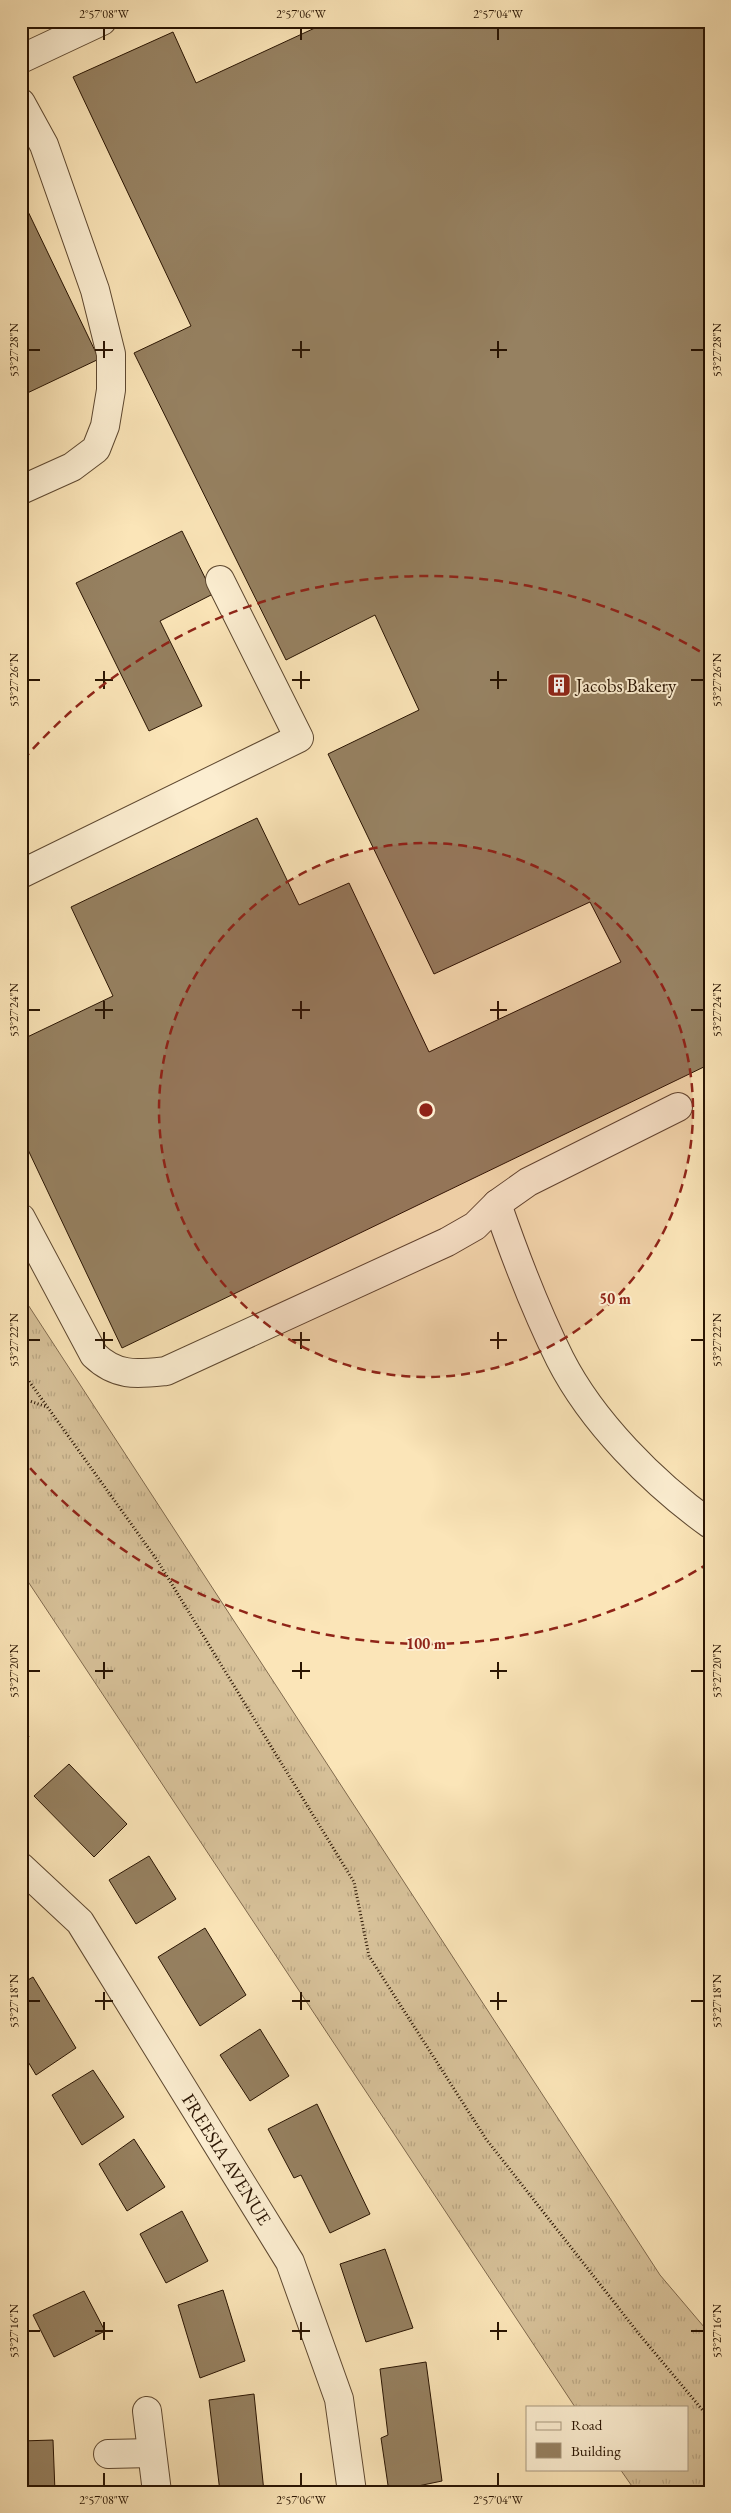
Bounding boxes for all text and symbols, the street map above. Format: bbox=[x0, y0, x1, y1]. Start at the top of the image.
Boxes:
text: 2°57'08"W bbox=[79, 6, 130, 22]
text: 2°57'06"W bbox=[276, 6, 327, 22]
text: 2°57'04"W bbox=[473, 6, 524, 22]
text: 53°27'28"N bbox=[6, 323, 22, 377]
text: 53°27'28"N bbox=[709, 323, 725, 377]
text: 53°27'26"N bbox=[6, 653, 22, 707]
text: 53°27'26"N bbox=[709, 653, 725, 707]
building icon: Jacobs Bakery bbox=[546, 672, 572, 698]
place label: Jacobs Bakery bbox=[574, 673, 677, 698]
text: 53°27'24"N bbox=[6, 983, 22, 1037]
text: 53°27'24"N bbox=[709, 983, 725, 1037]
centre of rings bbox=[417, 1101, 435, 1119]
text: 50 m bbox=[599, 1289, 631, 1308]
text: 53°27'22"N bbox=[6, 1313, 22, 1367]
text: 53°27'22"N bbox=[709, 1313, 725, 1367]
text: 100 m bbox=[406, 1634, 446, 1653]
text: 53°27'20"N bbox=[6, 1644, 22, 1698]
text: 53°27'20"N bbox=[709, 1644, 725, 1698]
text: 53°27'18"N bbox=[6, 1974, 22, 2028]
text: 53°27'18"N bbox=[709, 1974, 725, 2028]
street label: FREESIA AVENUE bbox=[176, 2089, 277, 2230]
text: 53°27'16"N bbox=[6, 2304, 22, 2358]
text: 53°27'16"N bbox=[709, 2304, 725, 2358]
legend bbox=[526, 2406, 688, 2470]
text: Road bbox=[571, 2415, 603, 2434]
text: Building bbox=[571, 2441, 621, 2460]
text: 2°57'08"W bbox=[79, 2492, 130, 2508]
text: 2°57'06"W bbox=[276, 2492, 327, 2508]
text: 2°57'04"W bbox=[473, 2492, 524, 2508]

